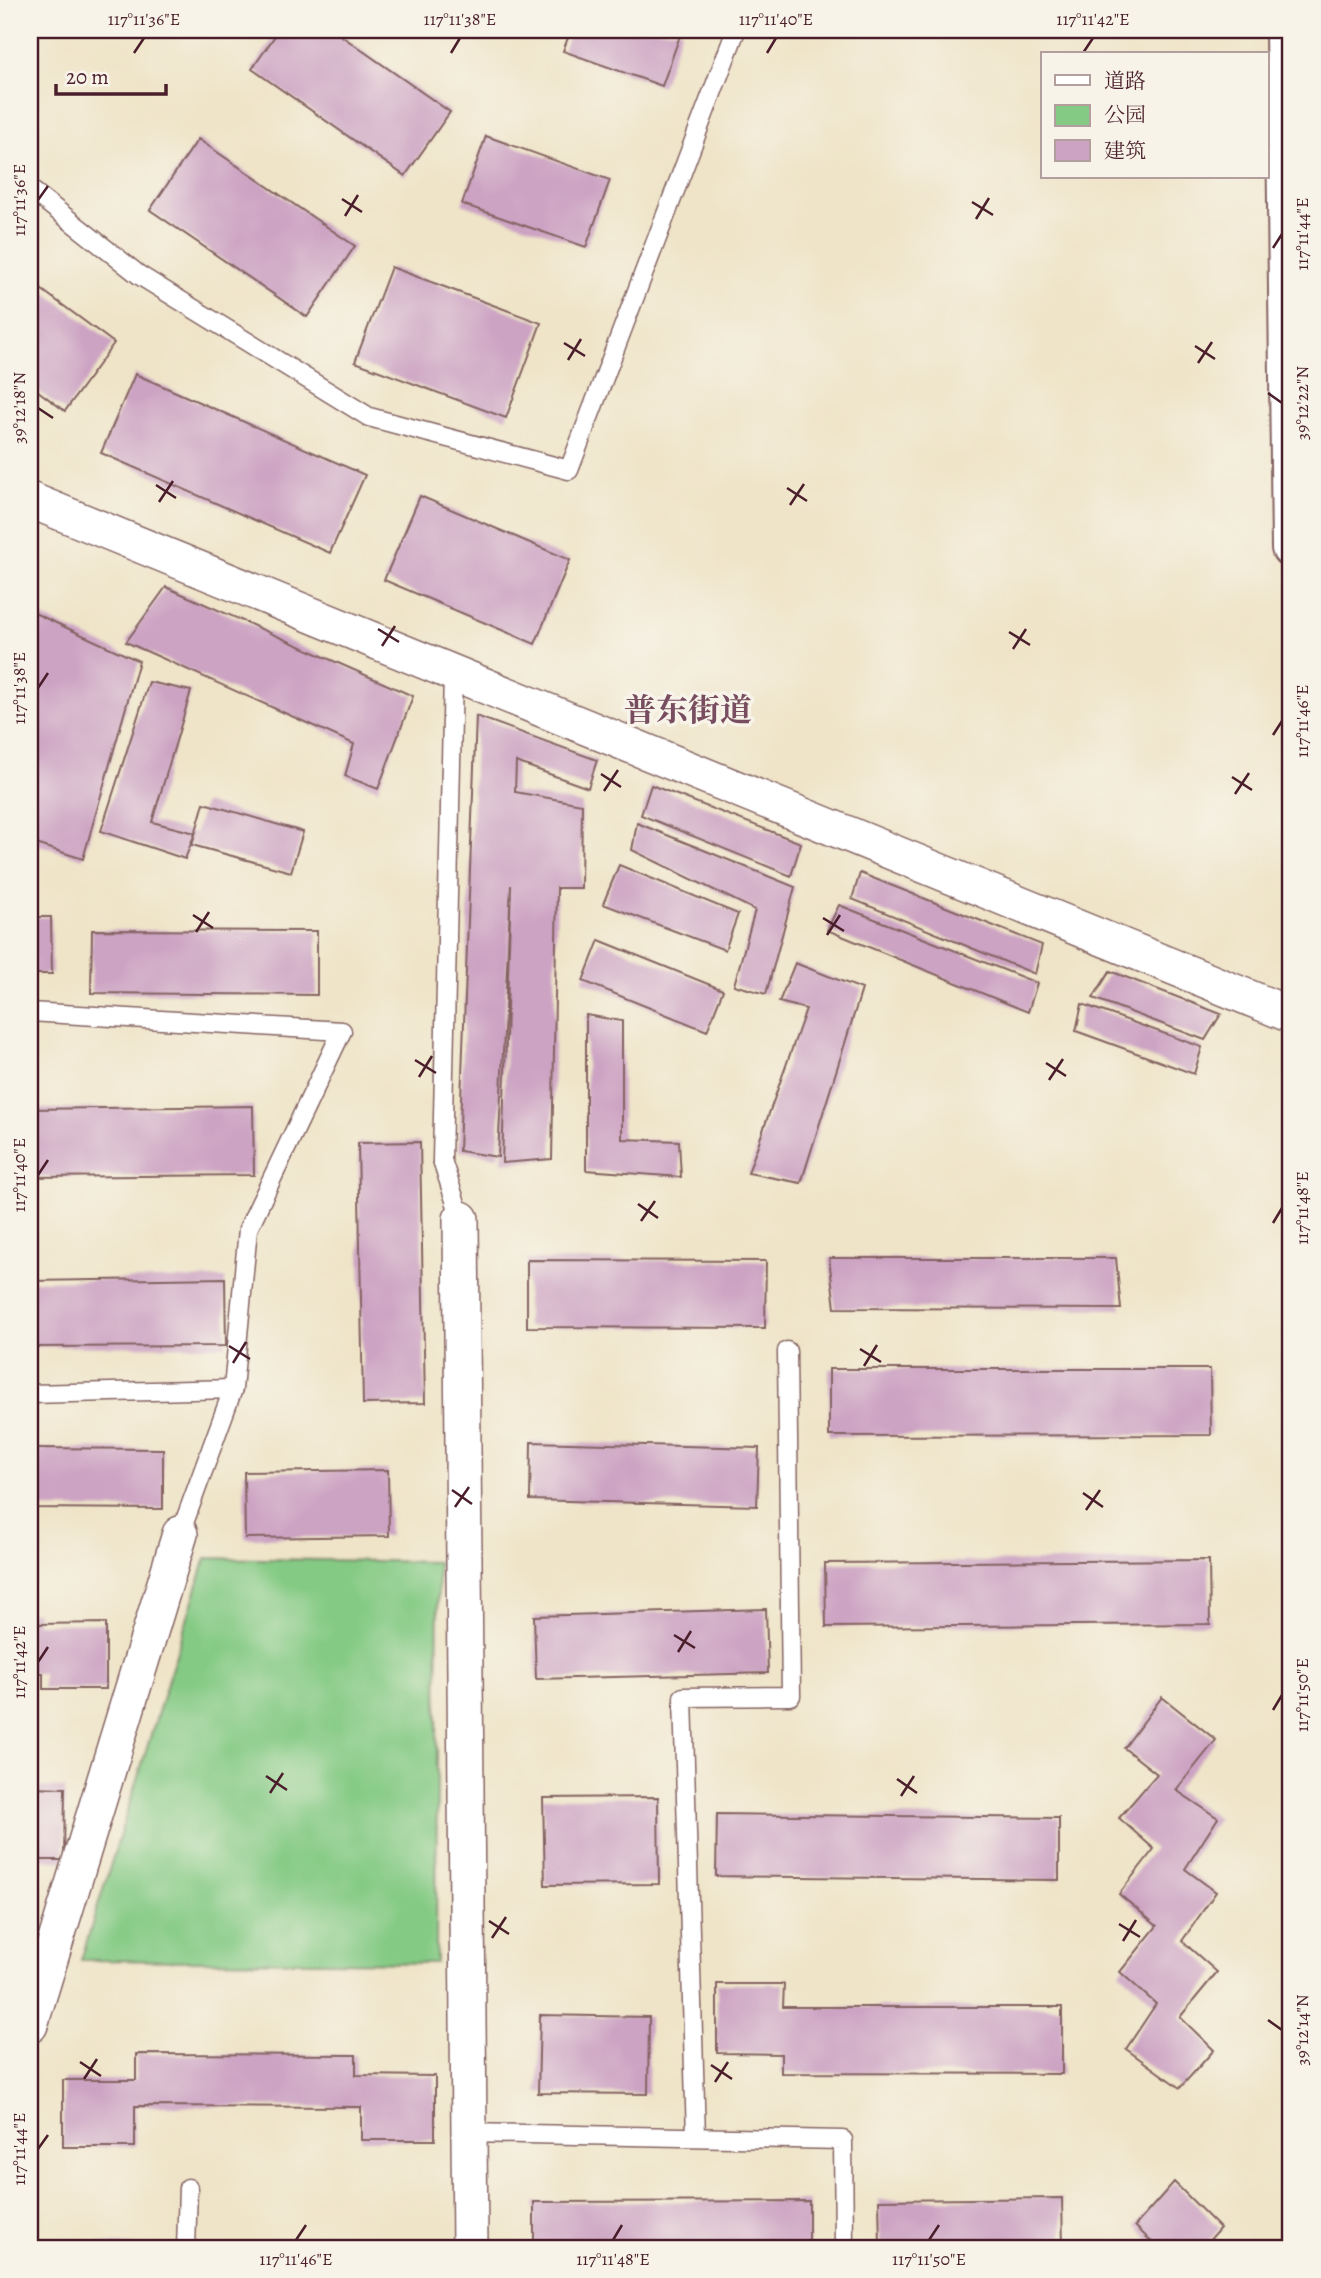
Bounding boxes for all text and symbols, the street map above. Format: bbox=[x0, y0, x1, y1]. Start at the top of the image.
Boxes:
text: 117°11'36"E bbox=[108, 7, 180, 31]
text: 117°11'38"E bbox=[423, 7, 497, 31]
text: 117°11'40"E bbox=[739, 7, 813, 31]
text: 117°11'42"E bbox=[1056, 7, 1130, 31]
scale bar bbox=[56, 52, 166, 96]
legend bbox=[1041, 52, 1268, 178]
text: 20 m bbox=[66, 63, 109, 91]
text: 道路 bbox=[1104, 67, 1146, 95]
text: 公园 bbox=[1104, 101, 1146, 129]
text: 建筑 bbox=[1104, 137, 1146, 165]
text: 117°11'36"E bbox=[7, 164, 31, 236]
text: 117°11'44"E bbox=[1290, 197, 1314, 271]
text: 39°12'22"N bbox=[1290, 366, 1314, 440]
text: 39°12'18"N bbox=[7, 372, 31, 444]
text: 117°11'38"E bbox=[7, 651, 31, 725]
text: 117°11'46"E bbox=[1290, 684, 1314, 758]
district label: 普东街道 bbox=[624, 688, 752, 732]
text: 117°11'40"E bbox=[7, 1138, 31, 1212]
text: 117°11'48"E bbox=[1290, 1171, 1314, 1245]
text: 117°11'42"E bbox=[7, 1625, 31, 1699]
text: 117°11'50"E bbox=[1290, 1658, 1314, 1732]
text: 39°12'14"N bbox=[1290, 1994, 1314, 2066]
text: 117°11'44"E bbox=[7, 2112, 31, 2186]
text: 117°11'46"E bbox=[259, 2247, 333, 2271]
text: 117°11'48"E bbox=[576, 2247, 650, 2271]
text: 117°11'50"E bbox=[892, 2247, 966, 2271]

